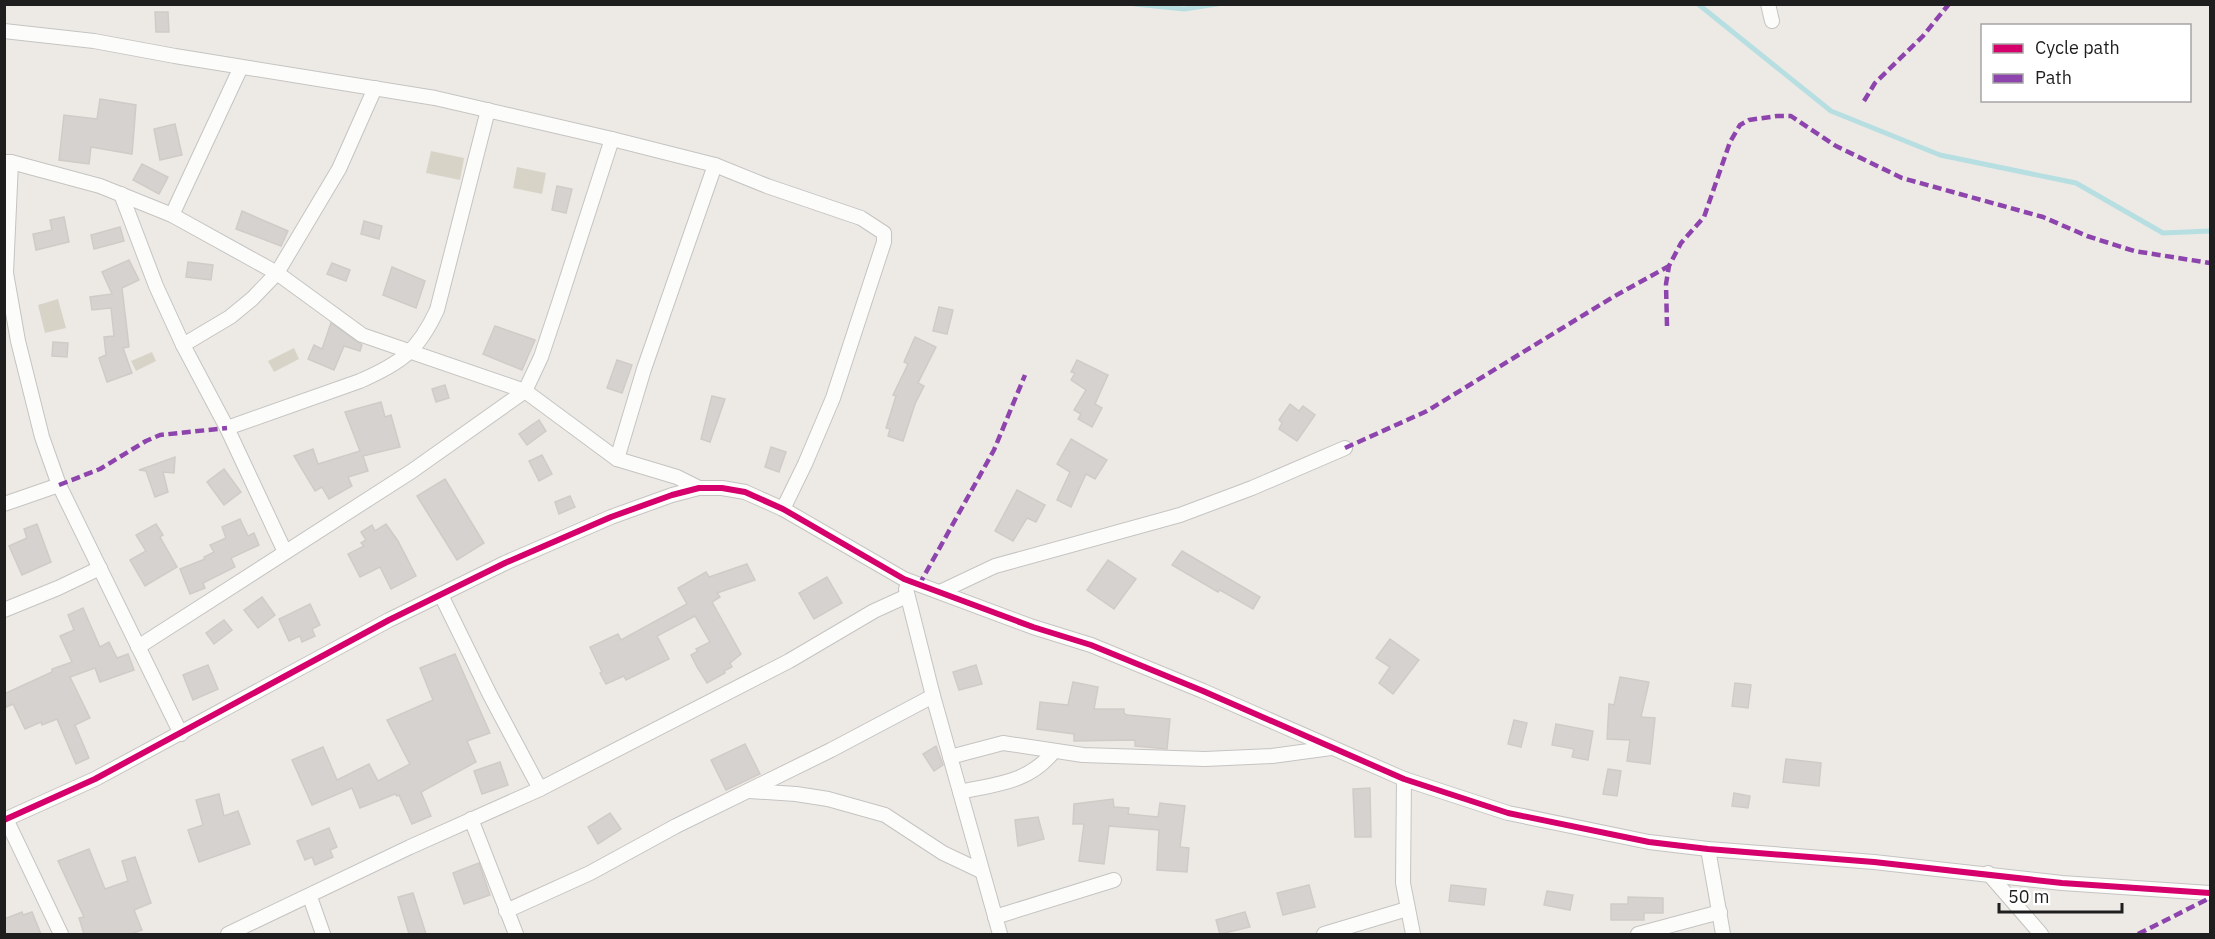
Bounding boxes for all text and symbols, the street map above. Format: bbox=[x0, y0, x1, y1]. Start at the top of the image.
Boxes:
legend bbox=[1981, 24, 2191, 102]
text: Cycle path bbox=[2035, 36, 2120, 59]
text: Path bbox=[2035, 66, 2072, 89]
scale bar bbox=[1999, 876, 2122, 914]
text: 50 m bbox=[2008, 885, 2050, 908]

